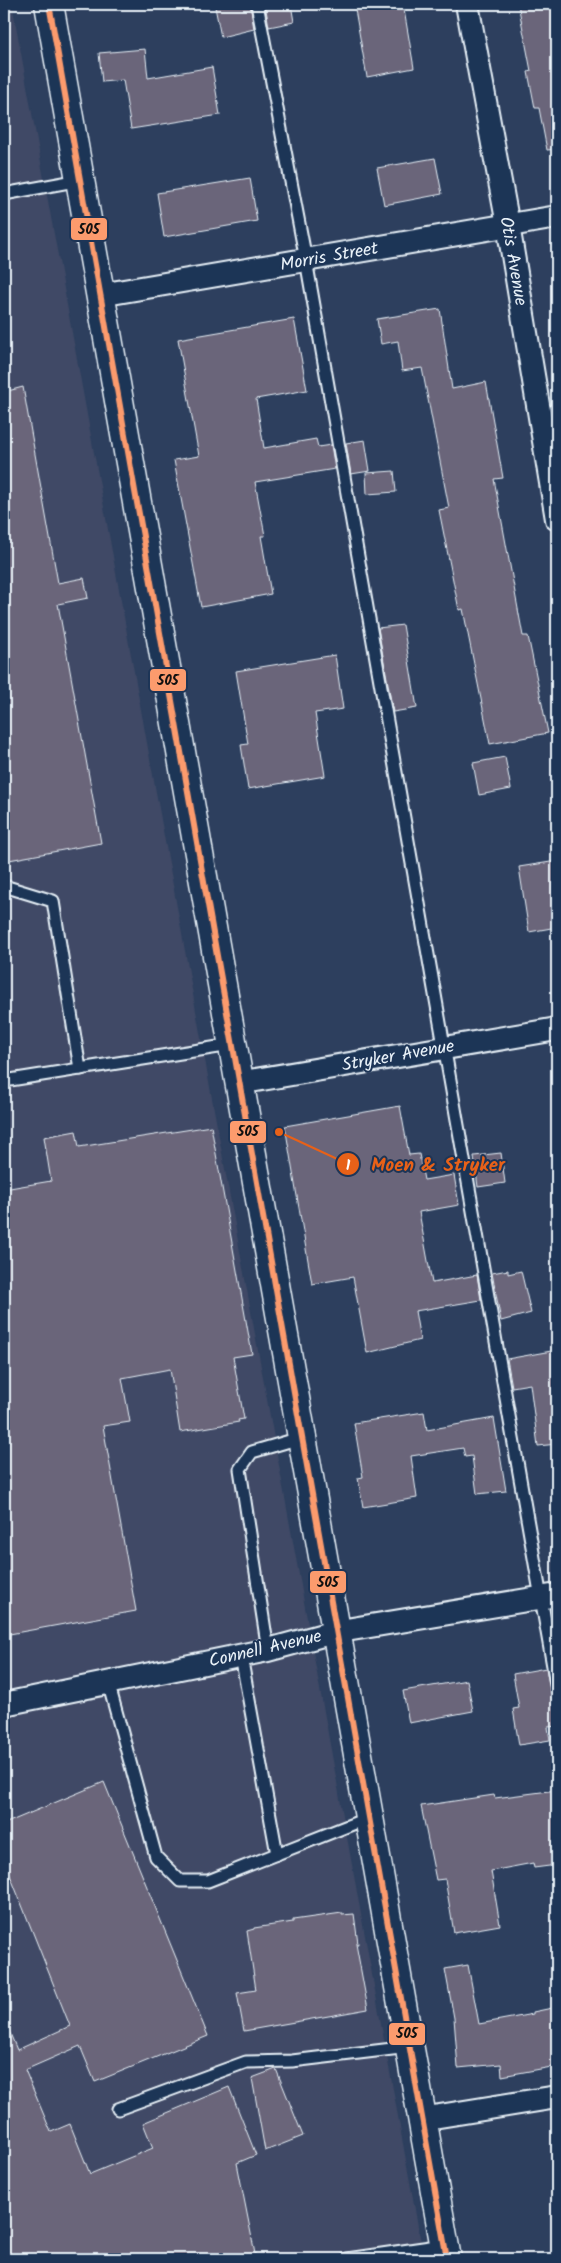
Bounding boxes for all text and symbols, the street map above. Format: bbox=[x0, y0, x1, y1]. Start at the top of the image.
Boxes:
street label: Otis Avenue bbox=[490, 214, 535, 308]
line badge: 505 bbox=[70, 217, 108, 241]
text: 505 bbox=[77, 219, 102, 241]
street label: Morris Street bbox=[278, 234, 382, 280]
line badge: 505 bbox=[149, 668, 187, 692]
text: 505 bbox=[156, 670, 181, 692]
street label: Stryker Avenue bbox=[340, 1032, 457, 1081]
line badge: 505 bbox=[229, 1120, 267, 1144]
text: 505 bbox=[236, 1121, 261, 1143]
callout: Moen & Stryker bbox=[336, 1147, 514, 1181]
text: Moen & Stryker bbox=[371, 1151, 506, 1181]
text: 1 bbox=[346, 1154, 351, 1178]
line badge: 505 bbox=[309, 1570, 347, 1594]
text: 505 bbox=[316, 1572, 341, 1594]
street label: Connell Avenue bbox=[206, 1622, 325, 1677]
line badge: 505 bbox=[388, 2022, 426, 2046]
text: 505 bbox=[395, 2023, 420, 2045]

